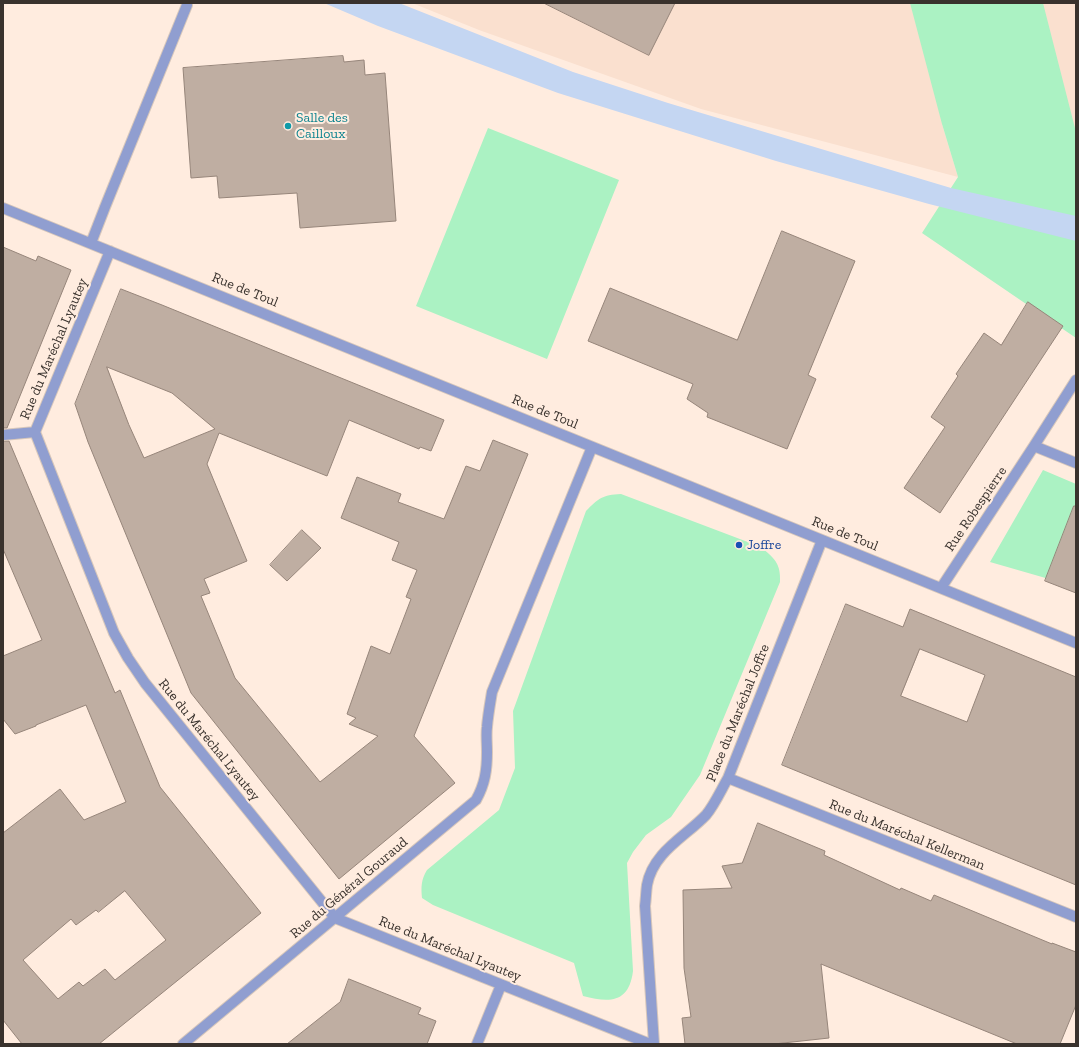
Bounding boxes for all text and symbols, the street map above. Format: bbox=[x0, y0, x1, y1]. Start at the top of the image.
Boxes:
place label: Salle des Cailloux bbox=[296, 110, 348, 142]
marker: Salle des Cailloux bbox=[283, 121, 293, 131]
street label: Rue de Toul bbox=[209, 269, 281, 311]
street label: Rue du Maréchal Lyautey bbox=[17, 276, 91, 422]
street label: Rue de Toul bbox=[509, 391, 581, 433]
street label: Rue Robespierre bbox=[941, 463, 1011, 555]
street label: Rue de Toul bbox=[809, 513, 881, 555]
place label: Joffre bbox=[747, 537, 781, 553]
marker: Joffre bbox=[734, 540, 744, 550]
street label: Place du Maréchal Joffre bbox=[703, 642, 773, 784]
street label: Rue du Maréchal Lyautey bbox=[155, 676, 263, 804]
street label: Rue du Maréchal Kellerman bbox=[827, 796, 987, 874]
street label: Rue du Général Gouraud bbox=[287, 834, 411, 942]
street label: Rue du Maréchal Lyautey bbox=[376, 913, 524, 985]

